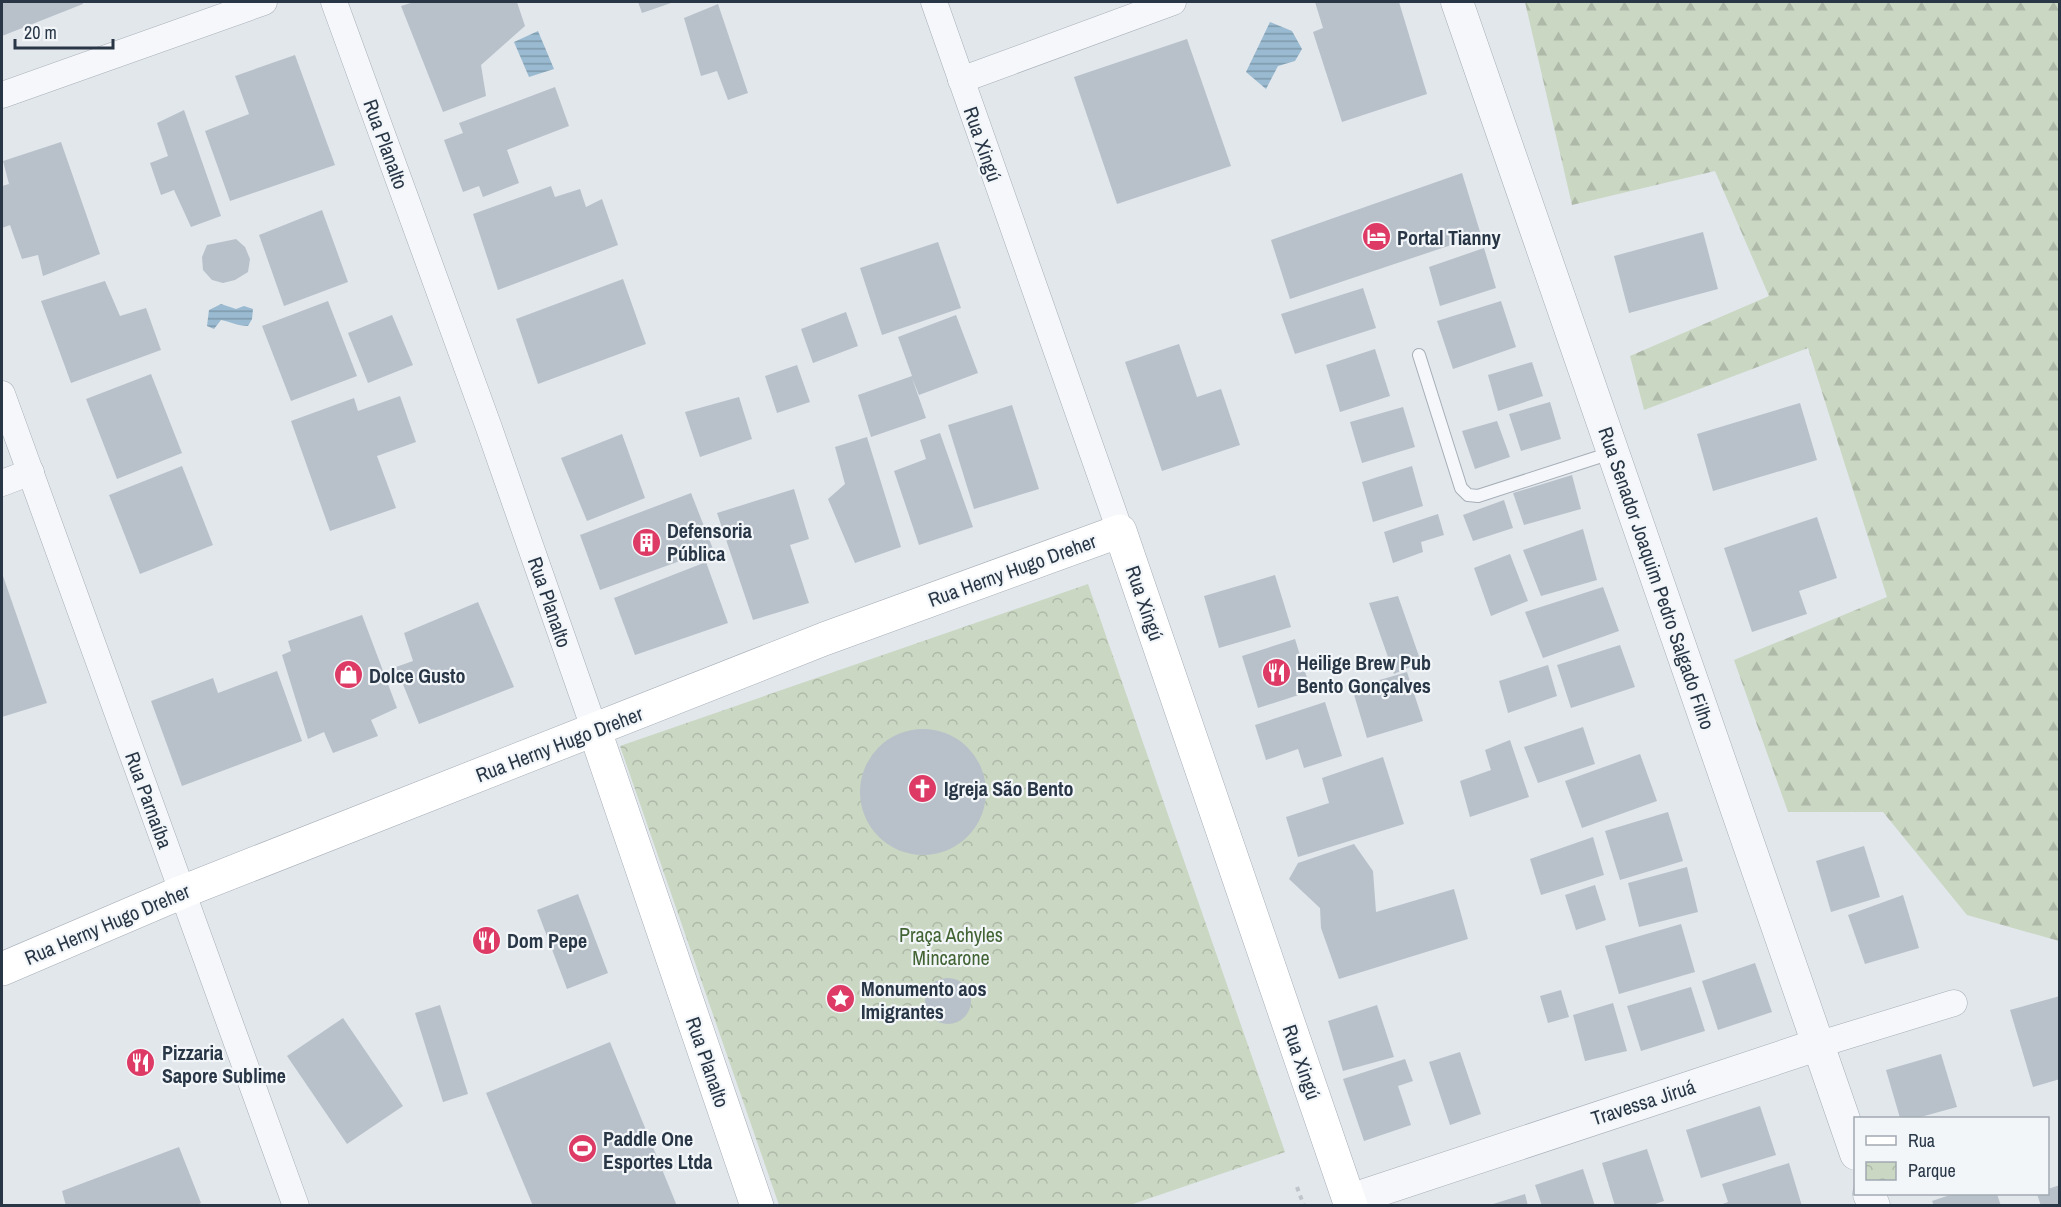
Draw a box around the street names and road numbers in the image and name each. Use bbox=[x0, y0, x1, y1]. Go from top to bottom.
street label: Rua Planalto bbox=[357, 95, 415, 193]
street label: Rua Xingú bbox=[958, 103, 1008, 185]
street label: Rua Senador Joaquim Pedro Salgado Filho bbox=[1592, 423, 1722, 733]
street label: Rua Herny Hugo Dreher bbox=[924, 527, 1100, 613]
street label: Rua Planalto bbox=[522, 553, 578, 651]
street label: Rua Xingú bbox=[1120, 562, 1170, 644]
street label: Rua Herny Hugo Dreher bbox=[472, 700, 647, 788]
street label: Rua Parnaíba bbox=[119, 748, 179, 852]
street label: Rua Herny Hugo Dreher bbox=[20, 877, 194, 971]
street label: Rua Planalto bbox=[680, 1013, 736, 1111]
street label: Rua Xingú bbox=[1277, 1021, 1327, 1103]
street label: Travessa Jiruá bbox=[1588, 1072, 1698, 1132]

